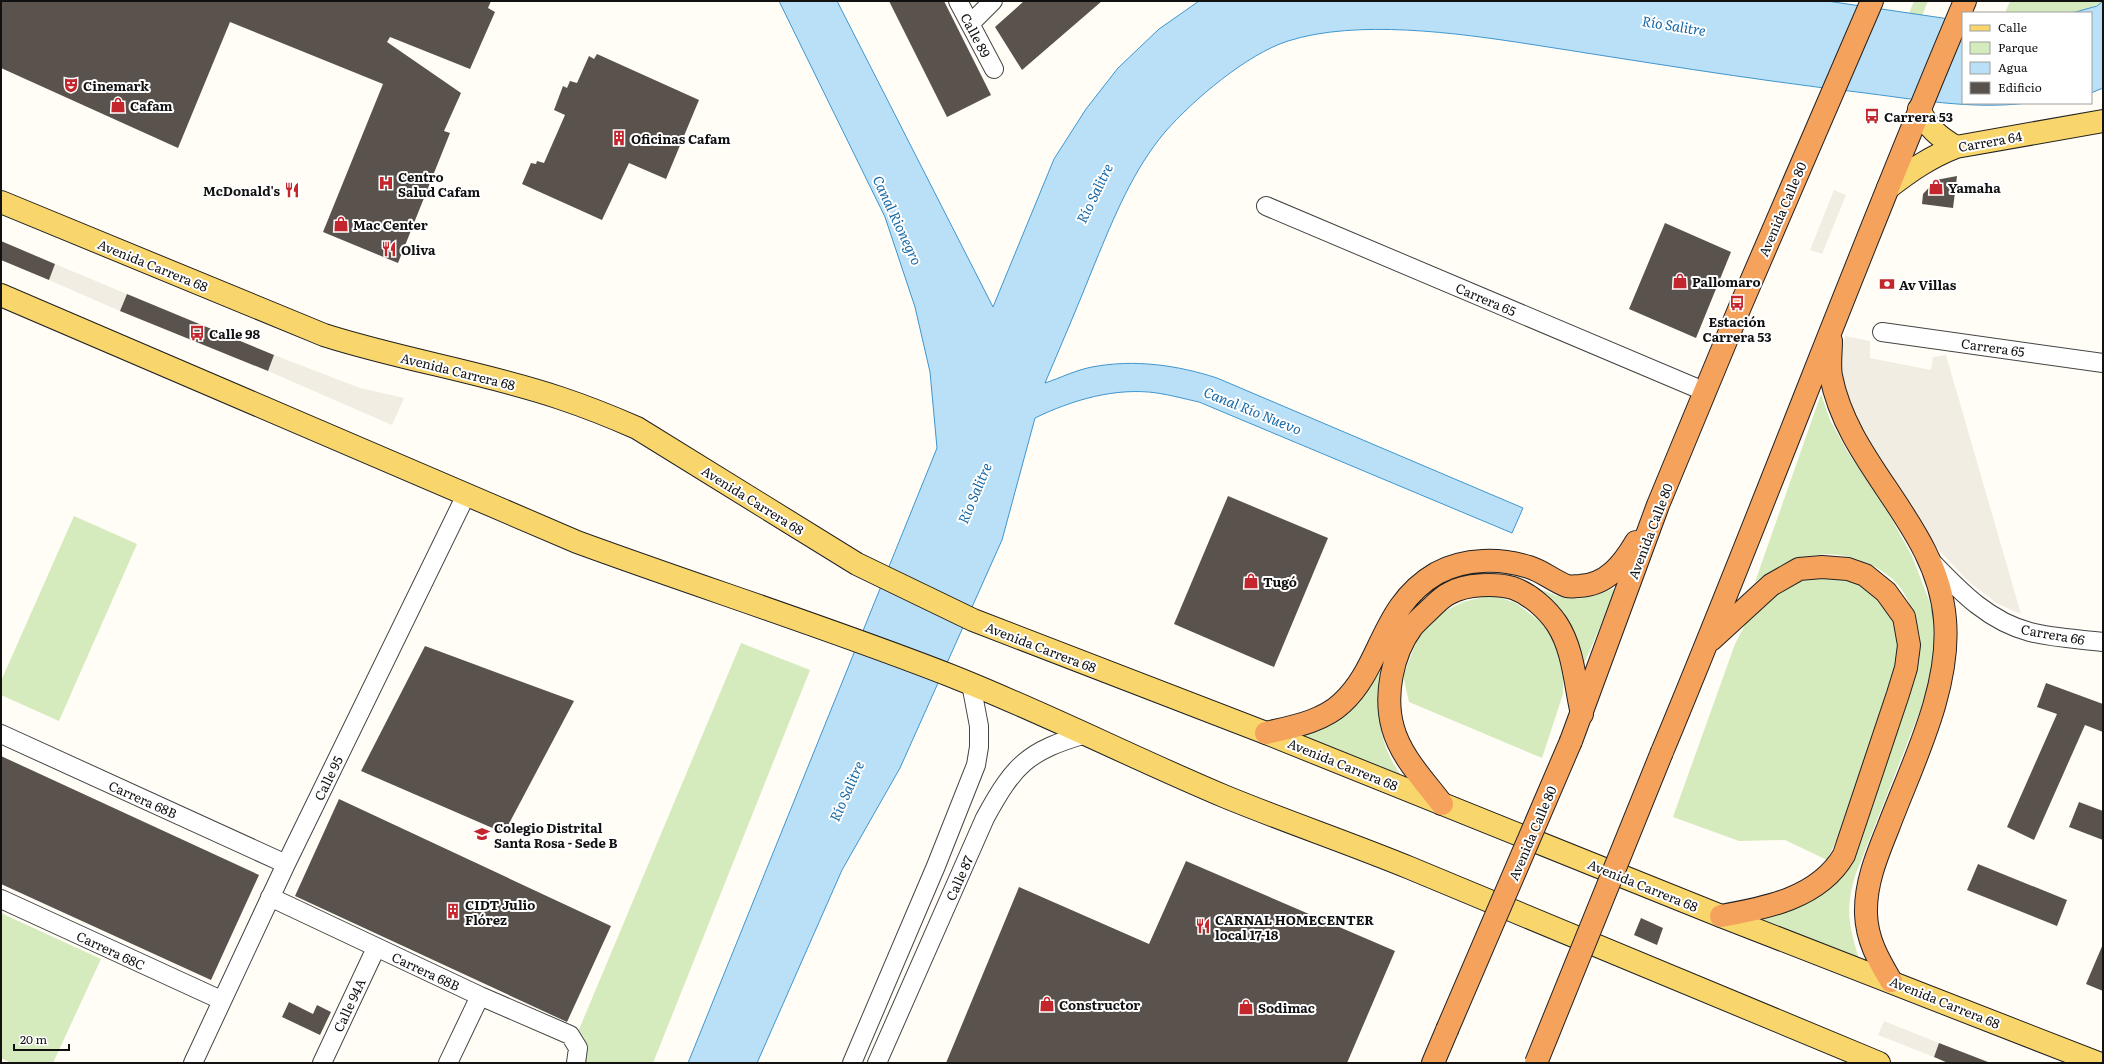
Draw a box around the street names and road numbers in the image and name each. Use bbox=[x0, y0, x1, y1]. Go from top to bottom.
street label: Calle 89 bbox=[956, 9, 996, 61]
street label: Carrera 64 bbox=[1957, 126, 2023, 156]
street label: Avenida Calle 80 bbox=[1753, 158, 1811, 259]
street label: Avenida Carrera 68 bbox=[95, 234, 211, 296]
street label: Carrera 65 bbox=[1453, 278, 1520, 320]
street label: Carrera 65 bbox=[1960, 333, 2026, 361]
street label: Avenida Carrera 68 bbox=[399, 348, 517, 394]
street label: Avenida Carrera 68 bbox=[698, 461, 808, 539]
street label: Avenida Calle 80 bbox=[1623, 480, 1677, 582]
street label: Avenida Carrera 68 bbox=[983, 617, 1099, 677]
street label: Carrera 66 bbox=[2020, 619, 2086, 649]
street label: Avenida Carrera 68 bbox=[1285, 733, 1401, 795]
street label: Calle 95 bbox=[309, 752, 347, 803]
street label: Carrera 68B bbox=[106, 775, 181, 823]
street label: Avenida Calle 80 bbox=[1503, 782, 1561, 883]
street label: Calle 87 bbox=[941, 852, 978, 904]
street label: Avenida Carrera 68 bbox=[1585, 854, 1701, 916]
street label: Carrera 68C bbox=[74, 926, 148, 974]
street label: Carrera 68B bbox=[389, 947, 464, 995]
street label: Avenida Carrera 68 bbox=[1887, 971, 2003, 1033]
street label: Calle 94A bbox=[328, 975, 370, 1035]

